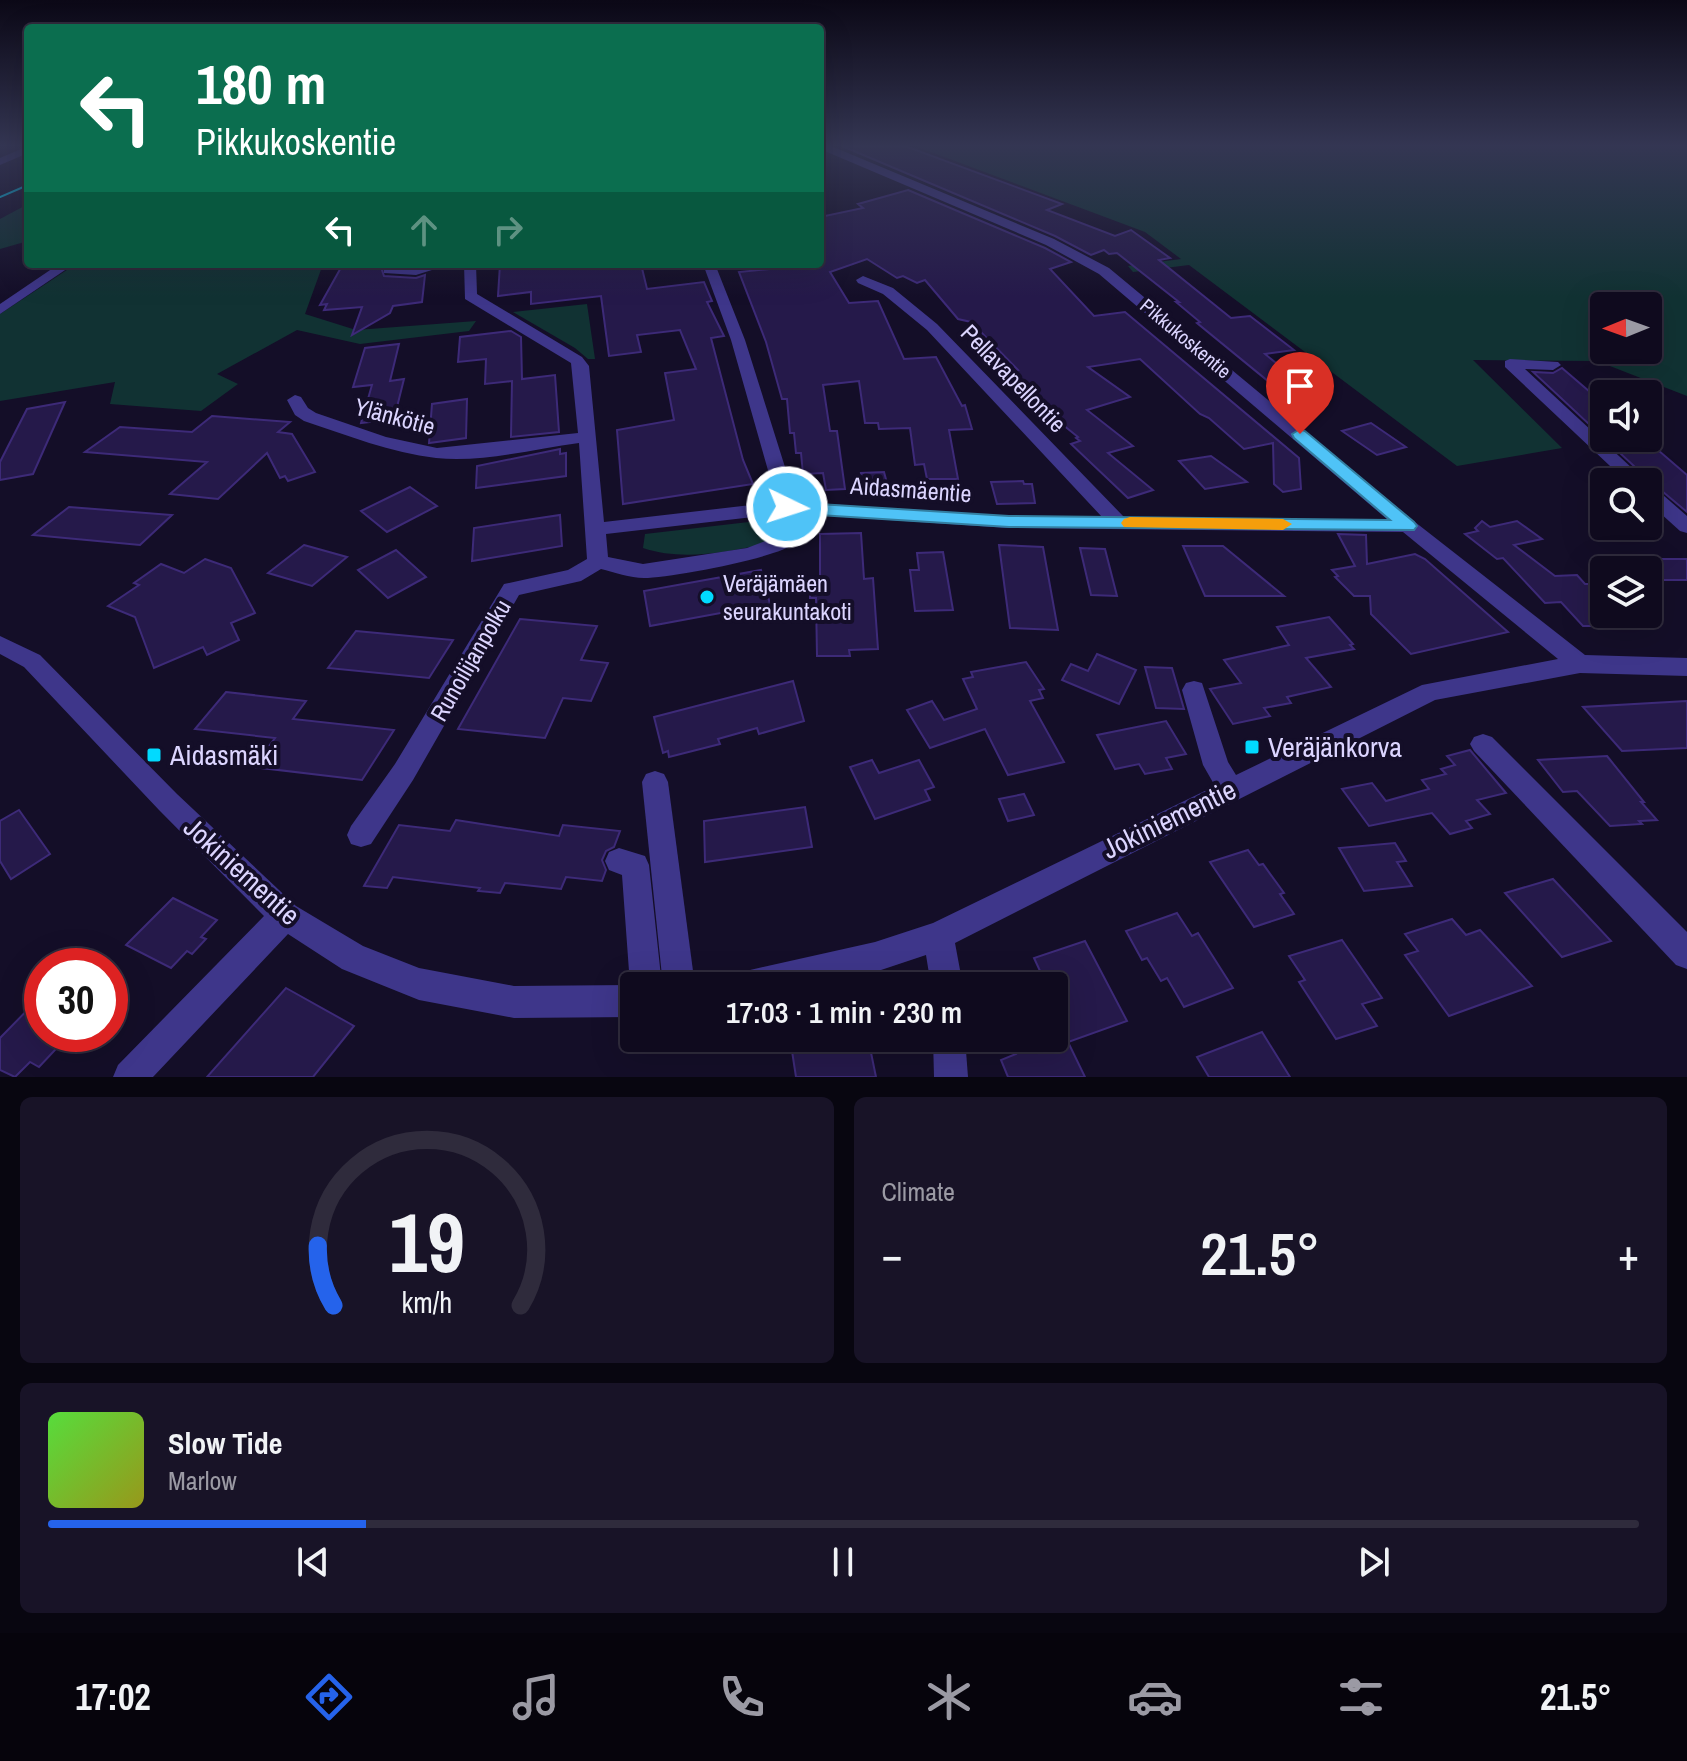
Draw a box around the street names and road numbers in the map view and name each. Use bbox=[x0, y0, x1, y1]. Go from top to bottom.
street label: Pikkukoskentie bbox=[1135, 292, 1237, 384]
street label: Pellavapellontie bbox=[954, 317, 1074, 439]
street label: Ylänkötie bbox=[351, 390, 439, 442]
street label: Aidasmäentie bbox=[848, 469, 973, 509]
street label: Runoilijanpolku bbox=[422, 593, 518, 727]
street label: Jokiniementie bbox=[1096, 770, 1242, 868]
street label: Jokiniementie bbox=[176, 809, 308, 933]

